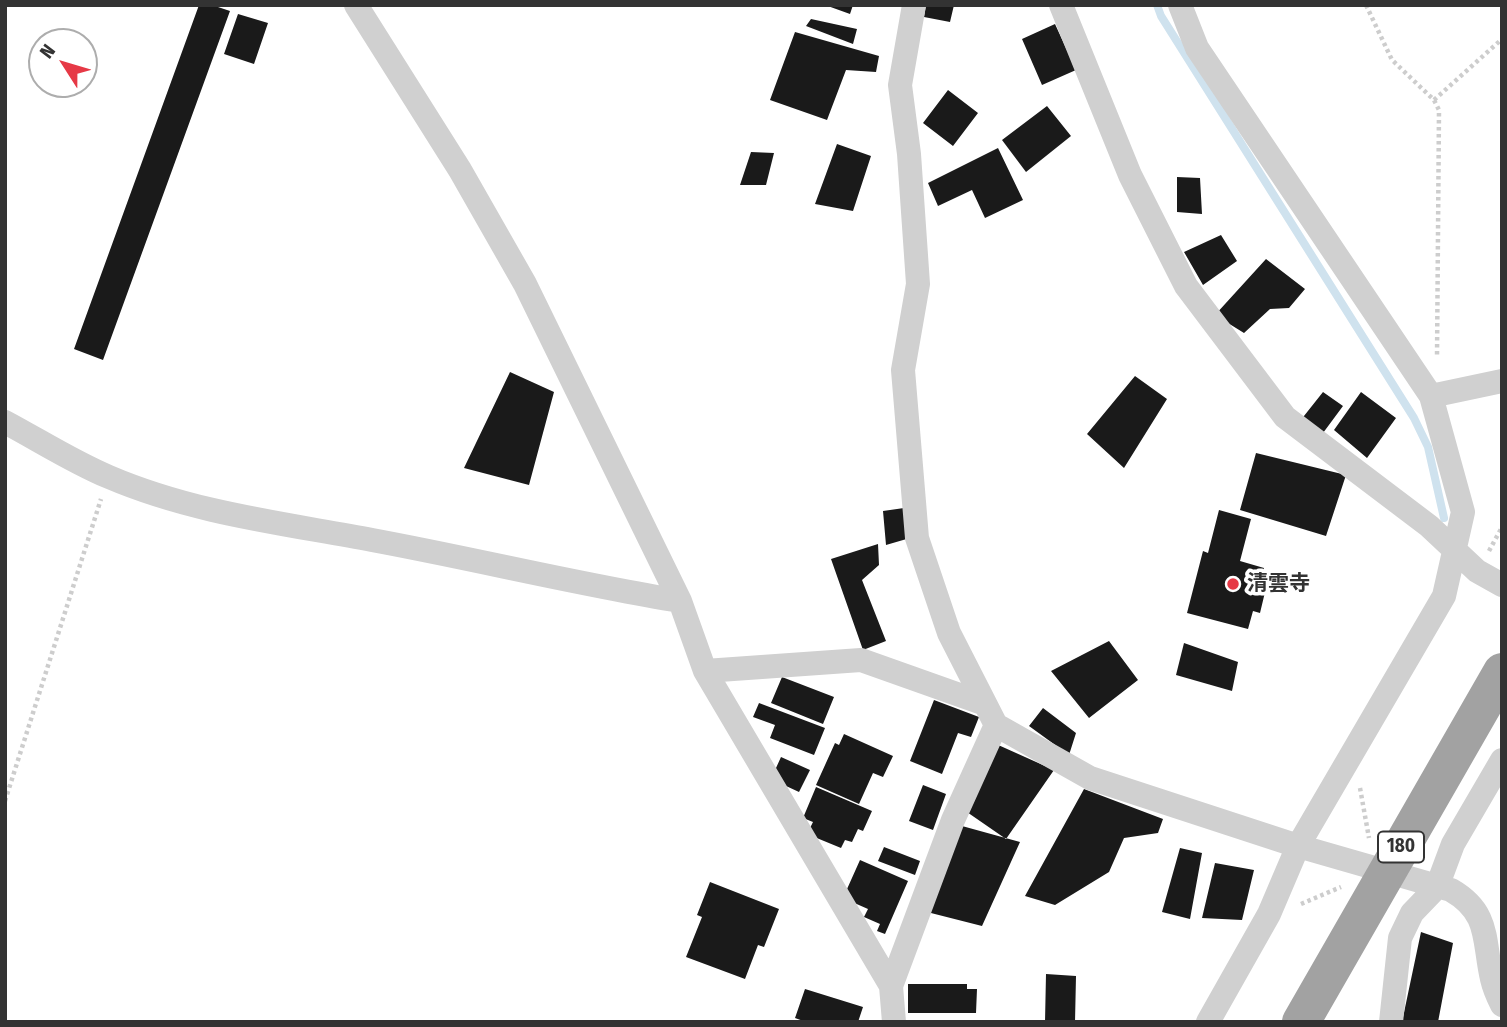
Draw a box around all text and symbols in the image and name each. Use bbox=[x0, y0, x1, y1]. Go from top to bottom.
north arrow bbox=[28, 28, 98, 98]
text: N bbox=[35, 40, 60, 63]
place label: 清雲寺 bbox=[1247, 571, 1310, 597]
marker: 清雲寺 bbox=[1225, 576, 1241, 592]
road number: 180 bbox=[1378, 832, 1424, 862]

